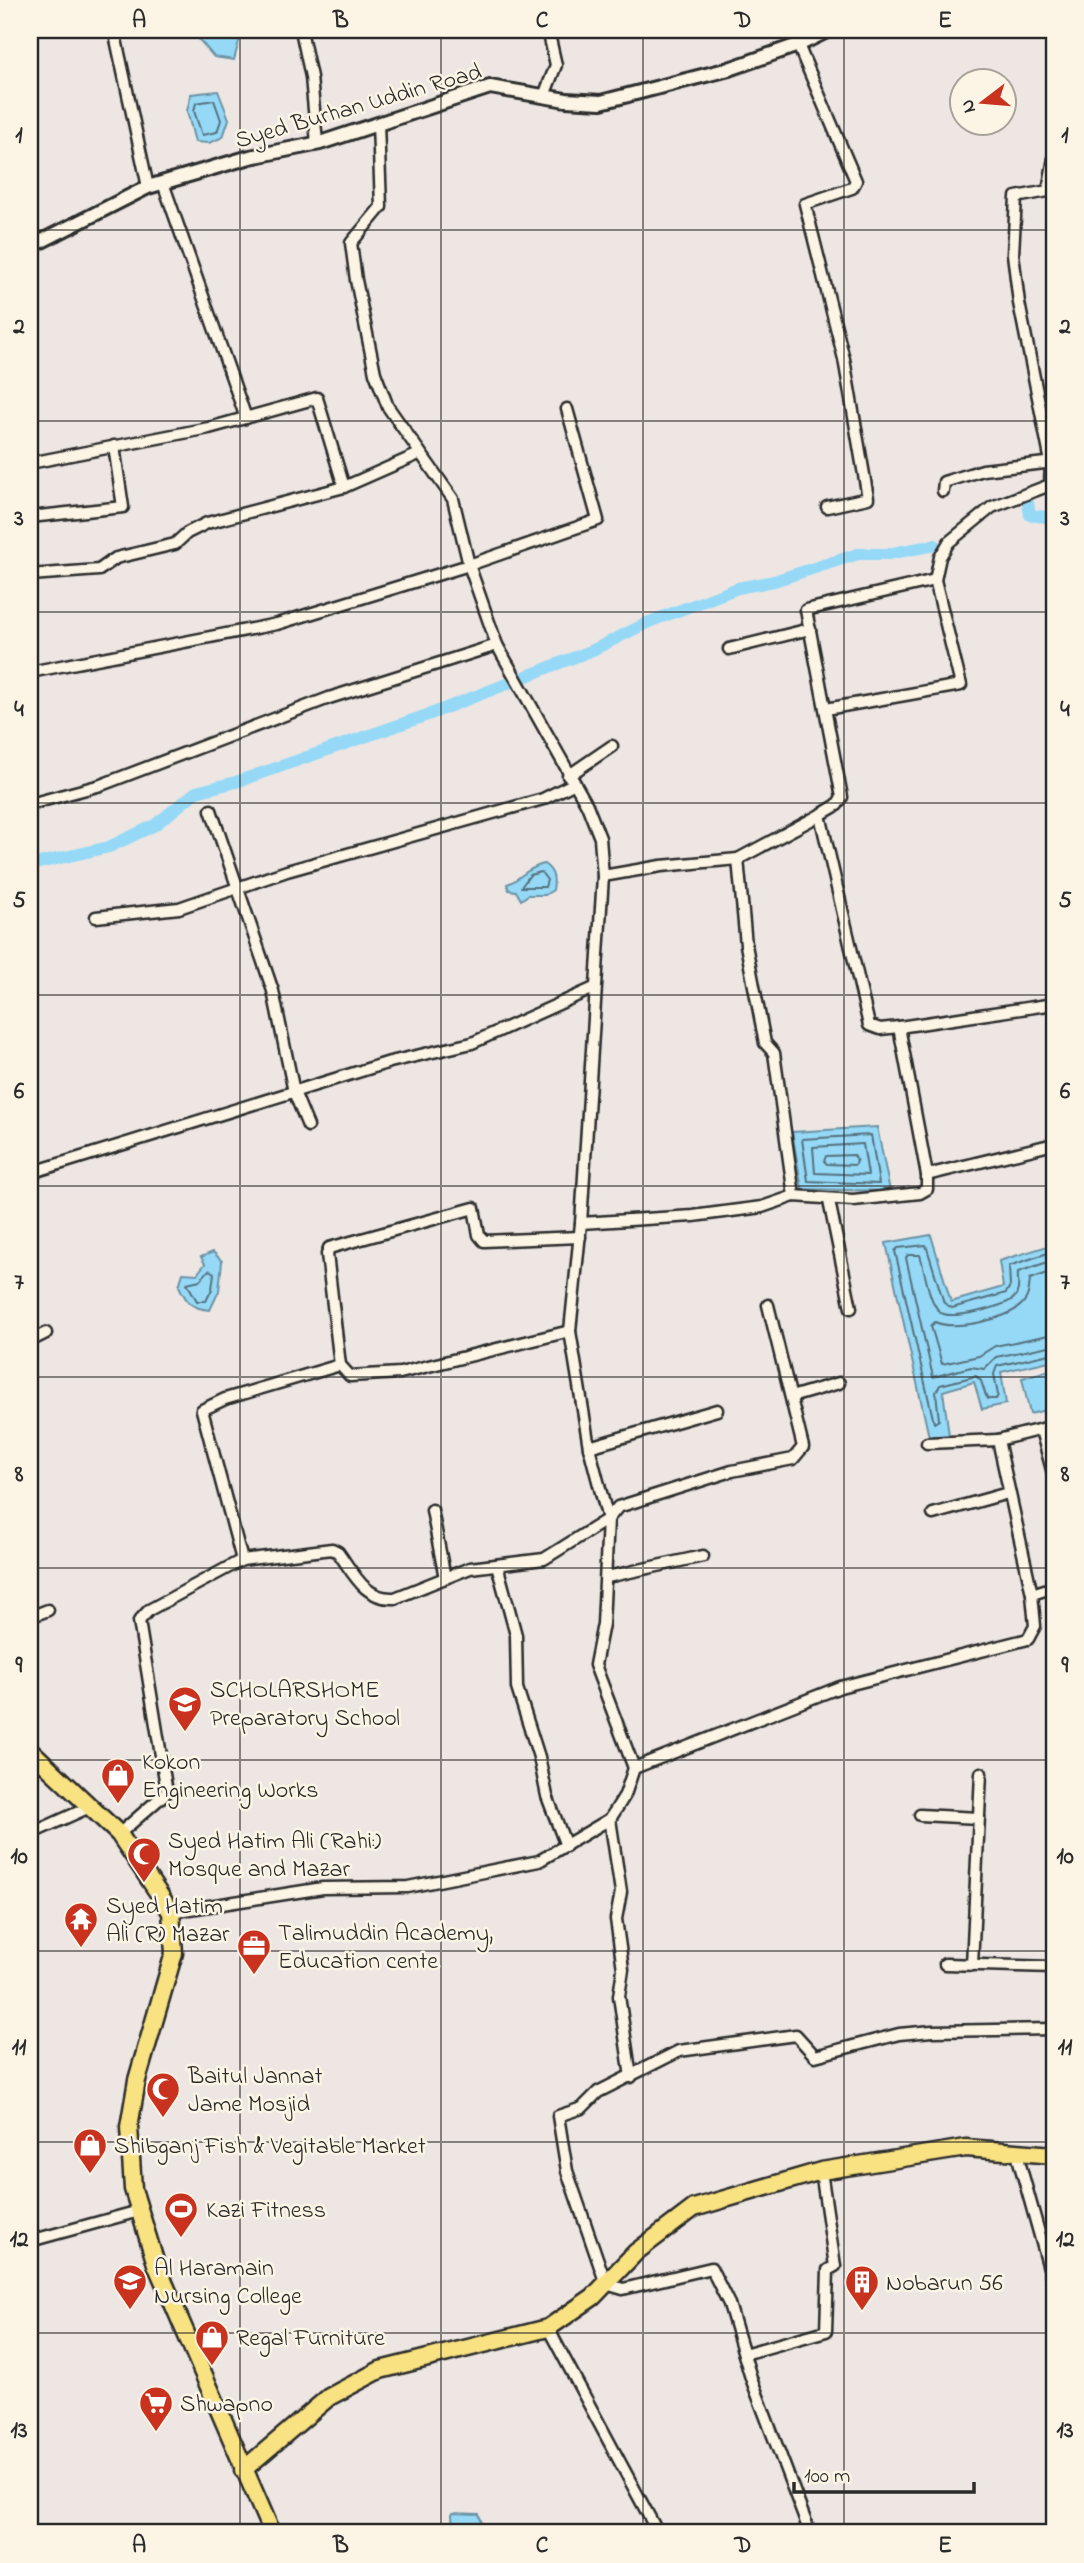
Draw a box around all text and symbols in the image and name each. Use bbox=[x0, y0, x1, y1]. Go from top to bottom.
text: A bbox=[132, 5, 146, 38]
text: B bbox=[332, 5, 349, 38]
text: C bbox=[536, 5, 549, 38]
text: D bbox=[734, 5, 751, 38]
text: E bbox=[938, 5, 952, 38]
street label: Syed Burhan Uddin Road bbox=[231, 55, 487, 160]
north arrow bbox=[948, 66, 1018, 136]
text: N bbox=[954, 96, 984, 116]
text: 1 bbox=[15, 120, 23, 153]
text: 1 bbox=[1061, 120, 1069, 153]
text: 2 bbox=[12, 311, 25, 344]
text: 2 bbox=[1058, 311, 1071, 344]
text: 3 bbox=[13, 503, 24, 536]
text: 3 bbox=[1059, 503, 1070, 536]
text: 4 bbox=[14, 694, 24, 727]
text: 4 bbox=[1060, 694, 1070, 727]
text: 5 bbox=[12, 885, 26, 918]
text: 5 bbox=[1058, 885, 1072, 918]
text: 6 bbox=[14, 1076, 25, 1109]
text: 6 bbox=[1060, 1076, 1071, 1109]
text: 7 bbox=[14, 1267, 24, 1300]
text: 7 bbox=[1060, 1267, 1070, 1300]
text: 8 bbox=[14, 1459, 24, 1492]
text: 8 bbox=[1060, 1459, 1070, 1492]
text: 9 bbox=[15, 1650, 24, 1683]
text: 9 bbox=[1061, 1650, 1070, 1683]
place label: SCHOLARSHOME Preparatory School bbox=[210, 1674, 400, 1738]
school or university icon: SCHOLARSHOME Preparatory School bbox=[166, 1684, 204, 1733]
place label: Kokon Engineering Works bbox=[142, 1746, 318, 1809]
shop icon: Kokon Engineering Works bbox=[99, 1756, 137, 1805]
place label: Syed Hatim Ali (Rahi:) Mosque and Mazar bbox=[168, 1825, 381, 1888]
mosque icon: Syed Hatim Ali (Rahi:) Mosque and Mazar bbox=[125, 1835, 163, 1884]
text: 10 bbox=[10, 1841, 28, 1874]
text: 10 bbox=[1056, 1841, 1074, 1874]
place label: Syed Hatim Ali (R) Mazar bbox=[106, 1890, 230, 1953]
temple icon: Syed Hatim Ali (R) Mazar bbox=[62, 1900, 100, 1949]
place label: Talimuddin Academy, Education cente bbox=[278, 1917, 493, 1980]
office icon: Talimuddin Academy, Education cente bbox=[235, 1927, 273, 1976]
text: 11 bbox=[12, 2032, 27, 2065]
text: 11 bbox=[1058, 2032, 1073, 2065]
place label: Baitul Jannat Jame Mosjid bbox=[187, 2060, 323, 2123]
mosque icon: Baitul Jannat Jame Mosjid bbox=[144, 2070, 182, 2119]
shop icon: Shibganj Fish & Vegitable Market bbox=[71, 2126, 109, 2175]
place label: Shibganj Fish & Vegitable Market bbox=[114, 2130, 426, 2165]
sports icon: Kazi Fitness bbox=[162, 2190, 200, 2239]
place label: Kazi Fitness bbox=[206, 2194, 326, 2229]
text: 12 bbox=[10, 2224, 29, 2257]
text: 12 bbox=[1056, 2224, 1075, 2257]
place label: Al Haramain Nursing College bbox=[154, 2252, 302, 2315]
school or university icon: Al Haramain Nursing College bbox=[111, 2262, 149, 2311]
building icon: Nobarun 56 bbox=[843, 2263, 881, 2312]
place label: Nobarun 56 bbox=[886, 2267, 1003, 2302]
shop icon: Regal Furniture bbox=[193, 2318, 231, 2367]
place label: Regal Furniture bbox=[236, 2322, 385, 2357]
supermarket icon: Shwapno bbox=[137, 2384, 175, 2433]
place label: Shwapno bbox=[180, 2388, 273, 2423]
text: 13 bbox=[11, 2415, 28, 2448]
text: 13 bbox=[1057, 2415, 1074, 2448]
scale bar bbox=[794, 2451, 974, 2495]
text: 100 m bbox=[804, 2462, 850, 2492]
text: A bbox=[132, 2530, 146, 2563]
text: B bbox=[332, 2530, 349, 2563]
text: C bbox=[536, 2530, 549, 2563]
text: D bbox=[734, 2530, 751, 2563]
text: E bbox=[938, 2530, 952, 2563]

